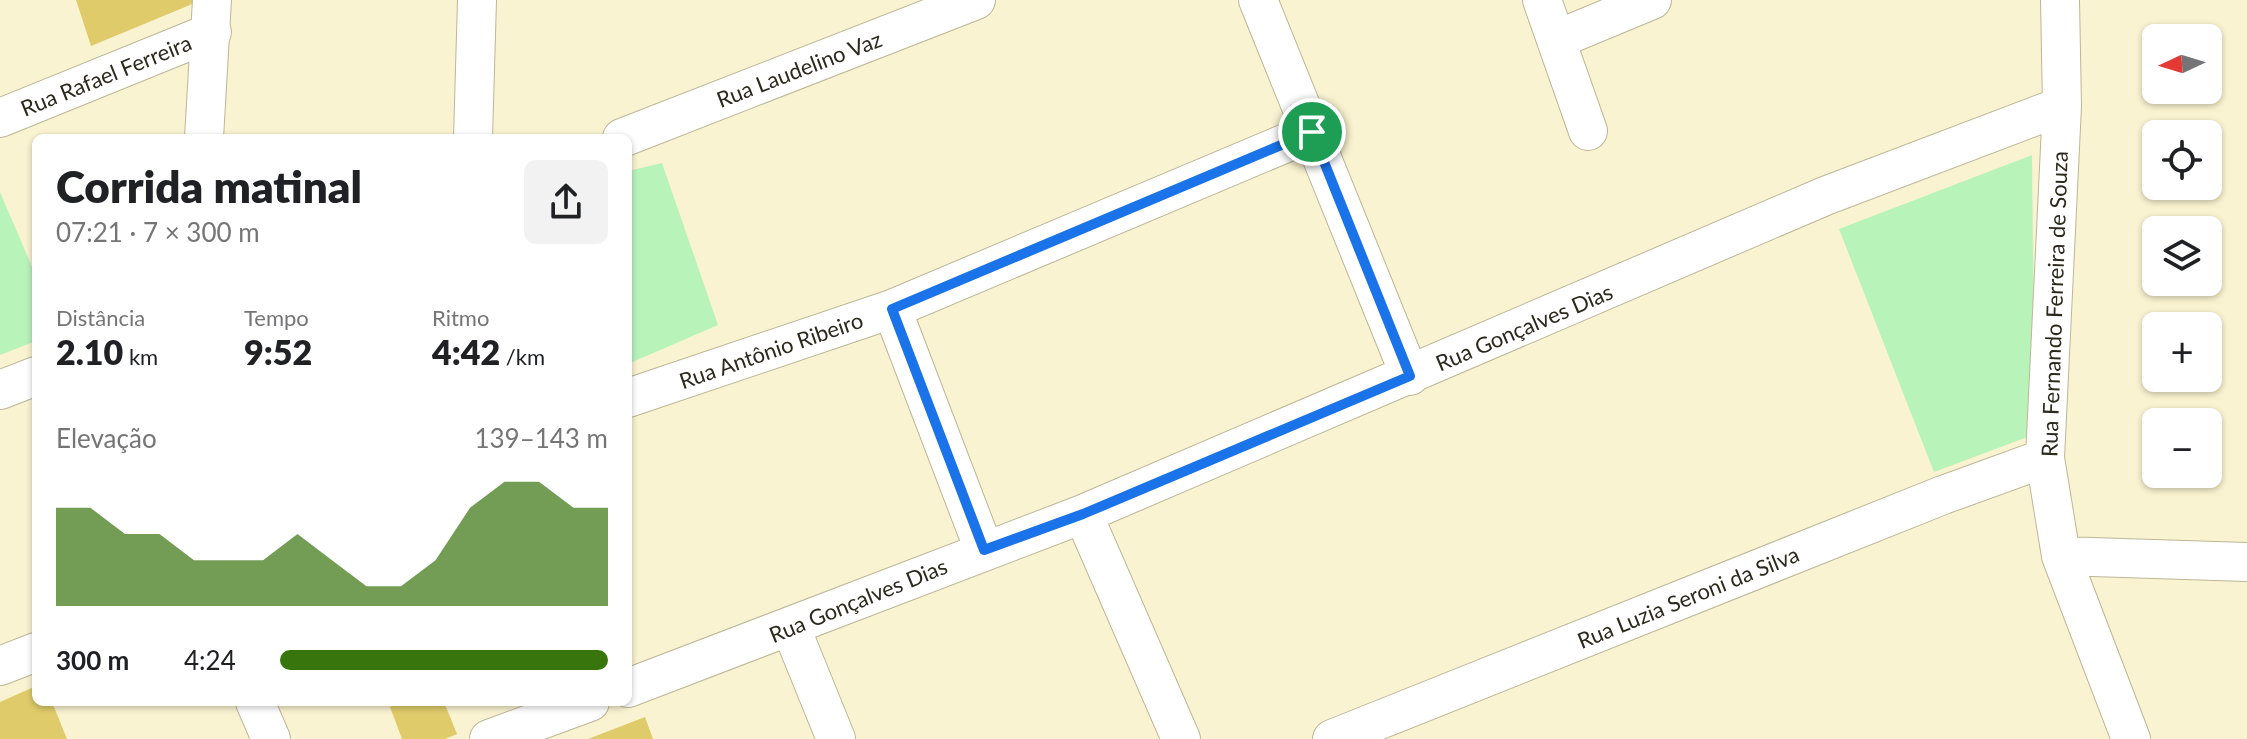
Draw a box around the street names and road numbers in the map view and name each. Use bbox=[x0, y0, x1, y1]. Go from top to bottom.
street label: Rua Laudelino Vaz bbox=[713, 25, 885, 113]
street label: Rua Rafael Ferreira bbox=[17, 28, 195, 122]
street label: Rua Fernando Ferreira de Souza bbox=[2035, 151, 2073, 457]
street label: Rua Gonçalves Dias bbox=[1431, 278, 1617, 376]
street label: Rua Antônio Ribeiro bbox=[676, 306, 866, 394]
street label: Rua Luzia Seroni da Silva bbox=[1573, 540, 1803, 654]
street label: Rua Gonçalves Dias bbox=[765, 552, 951, 648]

